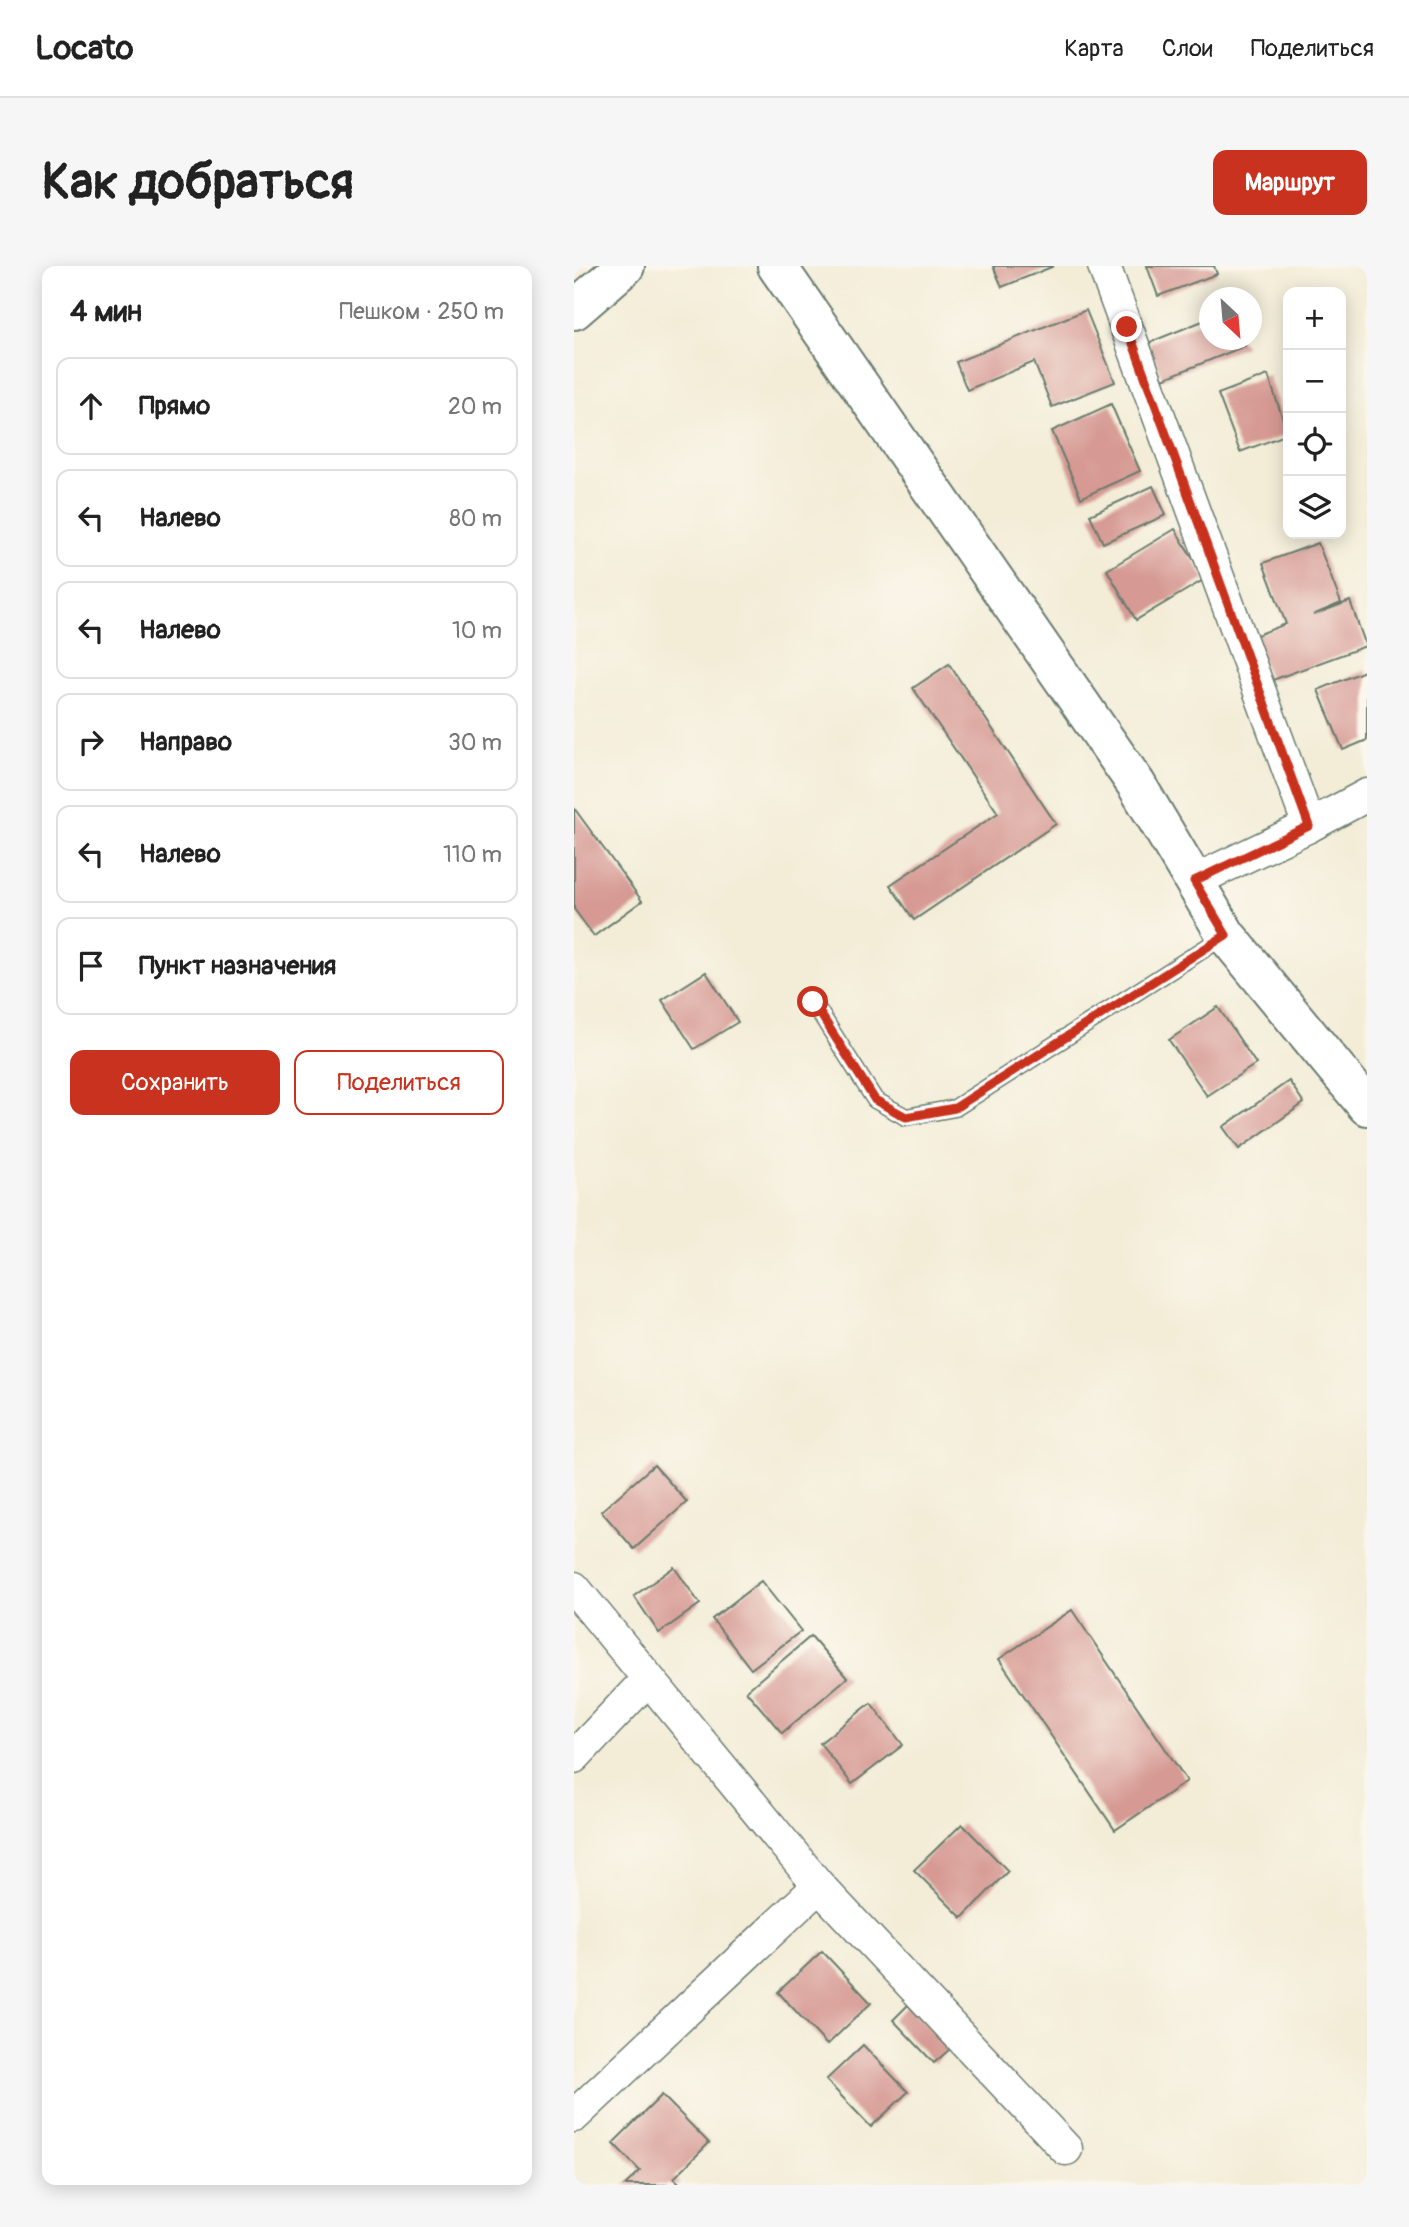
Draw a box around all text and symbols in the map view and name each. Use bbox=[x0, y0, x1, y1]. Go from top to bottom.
text: Locato bbox=[35, 28, 133, 69]
text: Карта bbox=[1064, 34, 1124, 63]
text: Слои bbox=[1162, 34, 1213, 63]
text: Поделиться bbox=[1251, 34, 1374, 63]
button: Маршрут bbox=[1213, 150, 1367, 215]
text: Как добраться bbox=[42, 152, 354, 213]
north arrow bbox=[1199, 287, 1262, 350]
map controls bbox=[1283, 287, 1346, 539]
button: + bbox=[1283, 287, 1346, 350]
text: 4 мин bbox=[70, 293, 142, 330]
text: Пешком · 250 m bbox=[339, 297, 504, 326]
route end bbox=[1111, 311, 1142, 342]
button: − bbox=[1283, 350, 1346, 413]
icon: ahead bbox=[72, 387, 110, 425]
text: Прямо bbox=[139, 390, 210, 422]
text: 20 m bbox=[448, 392, 502, 421]
button: locate bbox=[1283, 413, 1346, 476]
button: layers bbox=[1283, 476, 1346, 539]
icon: left bbox=[72, 499, 110, 537]
text: Налево bbox=[139, 502, 221, 534]
text: 80 m bbox=[449, 504, 502, 533]
icon: left bbox=[72, 611, 110, 649]
text: Налево bbox=[139, 614, 221, 646]
text: 10 m bbox=[452, 616, 502, 645]
icon: right bbox=[72, 723, 110, 761]
text: Направо bbox=[139, 726, 232, 758]
text: 30 m bbox=[448, 728, 502, 757]
icon: left bbox=[72, 835, 110, 873]
text: Налево bbox=[139, 838, 221, 870]
text: 110 m bbox=[443, 840, 502, 869]
icon: arrive bbox=[72, 947, 110, 985]
text: Пункт назначения bbox=[139, 950, 336, 982]
route start bbox=[797, 986, 828, 1017]
button: Сохранить bbox=[70, 1050, 280, 1115]
button: Поделиться bbox=[294, 1050, 504, 1115]

